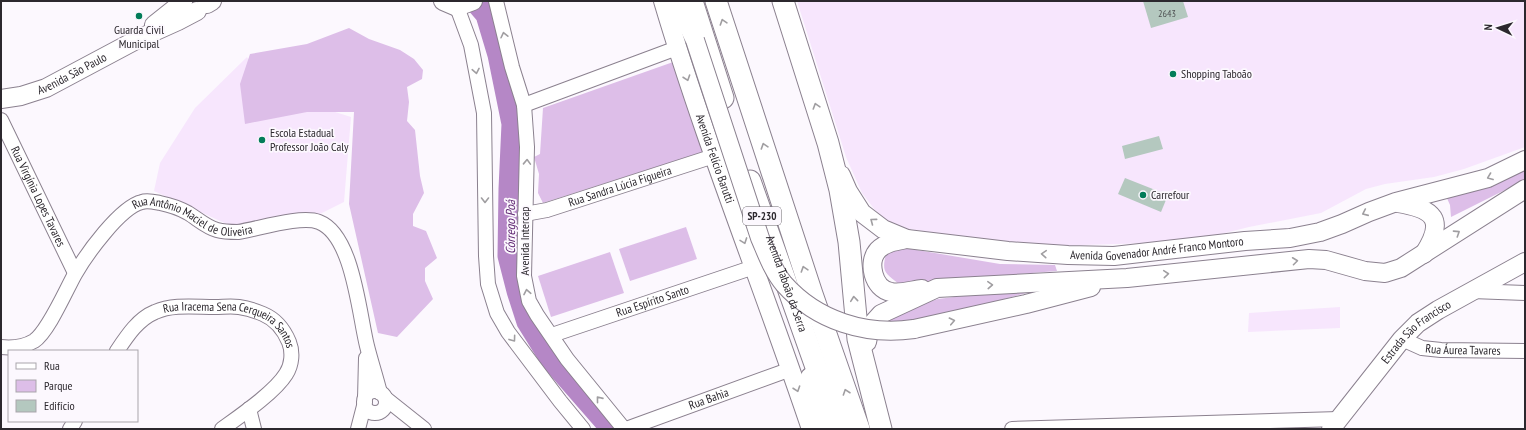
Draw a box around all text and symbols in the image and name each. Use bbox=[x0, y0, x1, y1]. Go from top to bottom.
house number: 2643 bbox=[1158, 7, 1176, 20]
north arrow bbox=[1478, 8, 1518, 48]
marker: Guarda Civil Municipal bbox=[134, 11, 144, 21]
one-way arrow bbox=[719, 19, 728, 26]
place label: Guarda Civil Municipal bbox=[114, 22, 164, 51]
text: N bbox=[1481, 24, 1495, 31]
one-way arrow bbox=[500, 32, 509, 39]
street label: Avenida São Paulo bbox=[35, 49, 109, 97]
place label: Shopping Taboão bbox=[1181, 66, 1252, 81]
one-way arrow bbox=[472, 68, 480, 74]
marker: Shopping Taboão bbox=[1168, 69, 1178, 79]
one-way arrow bbox=[683, 75, 691, 82]
one-way arrow bbox=[812, 102, 821, 109]
street label: Avenida Felício Barutti bbox=[693, 112, 738, 205]
place label: Escola Estadual Professor João Caly bbox=[270, 125, 349, 154]
marker: Escola Estadual Professor João Caly bbox=[257, 135, 267, 145]
one-way arrow bbox=[760, 142, 768, 149]
street label: Rua Virgínia Lopes Tavares bbox=[8, 144, 69, 249]
one-way arrow bbox=[522, 159, 531, 165]
street label: Rua Sandra Lúcia Figueira bbox=[566, 162, 673, 210]
one-way arrow bbox=[1486, 172, 1493, 180]
place label: Carrefour bbox=[1151, 187, 1190, 202]
marker: Carrefour bbox=[1138, 190, 1148, 200]
street label: Rua Antônio Maciel de Oliveira bbox=[129, 193, 254, 239]
one-way arrow bbox=[481, 197, 489, 203]
water label: Córrego Poá bbox=[502, 199, 519, 254]
street label: Avenida Intercap bbox=[517, 206, 532, 276]
road number: SP-230 bbox=[743, 207, 781, 225]
one-way arrow bbox=[1362, 209, 1369, 217]
one-way arrow bbox=[870, 219, 877, 226]
one-way arrow bbox=[1452, 231, 1459, 238]
street label: Avenida Taboão da Serra bbox=[763, 233, 811, 334]
street label: Avenida Govenador André Franco Montoro bbox=[1070, 233, 1244, 263]
one-way arrow bbox=[740, 237, 748, 244]
one-way arrow bbox=[1041, 249, 1048, 258]
one-way arrow bbox=[1292, 257, 1298, 266]
one-way arrow bbox=[800, 266, 809, 273]
one-way arrow bbox=[1163, 270, 1169, 279]
street label: Rua Espírito Santo bbox=[614, 281, 691, 320]
one-way arrow bbox=[987, 281, 993, 289]
one-way arrow bbox=[524, 288, 532, 295]
one-way arrow bbox=[850, 296, 859, 302]
street label: Estrada São Francisco bbox=[1378, 296, 1453, 366]
street label: Rua Iracema Sena Cerqueira Santos bbox=[162, 298, 298, 349]
one-way arrow bbox=[949, 317, 955, 325]
one-way arrow bbox=[508, 334, 515, 341]
street label: Rua Áurea Tavares bbox=[1425, 340, 1501, 358]
legend bbox=[8, 350, 138, 422]
text: Rua bbox=[44, 358, 60, 373]
text: Parque bbox=[44, 378, 73, 393]
street label: Rua Bahia bbox=[686, 384, 731, 413]
one-way arrow bbox=[793, 386, 801, 393]
one-way arrow bbox=[842, 389, 850, 396]
one-way arrow bbox=[597, 396, 604, 403]
text: Edifício bbox=[44, 398, 75, 413]

